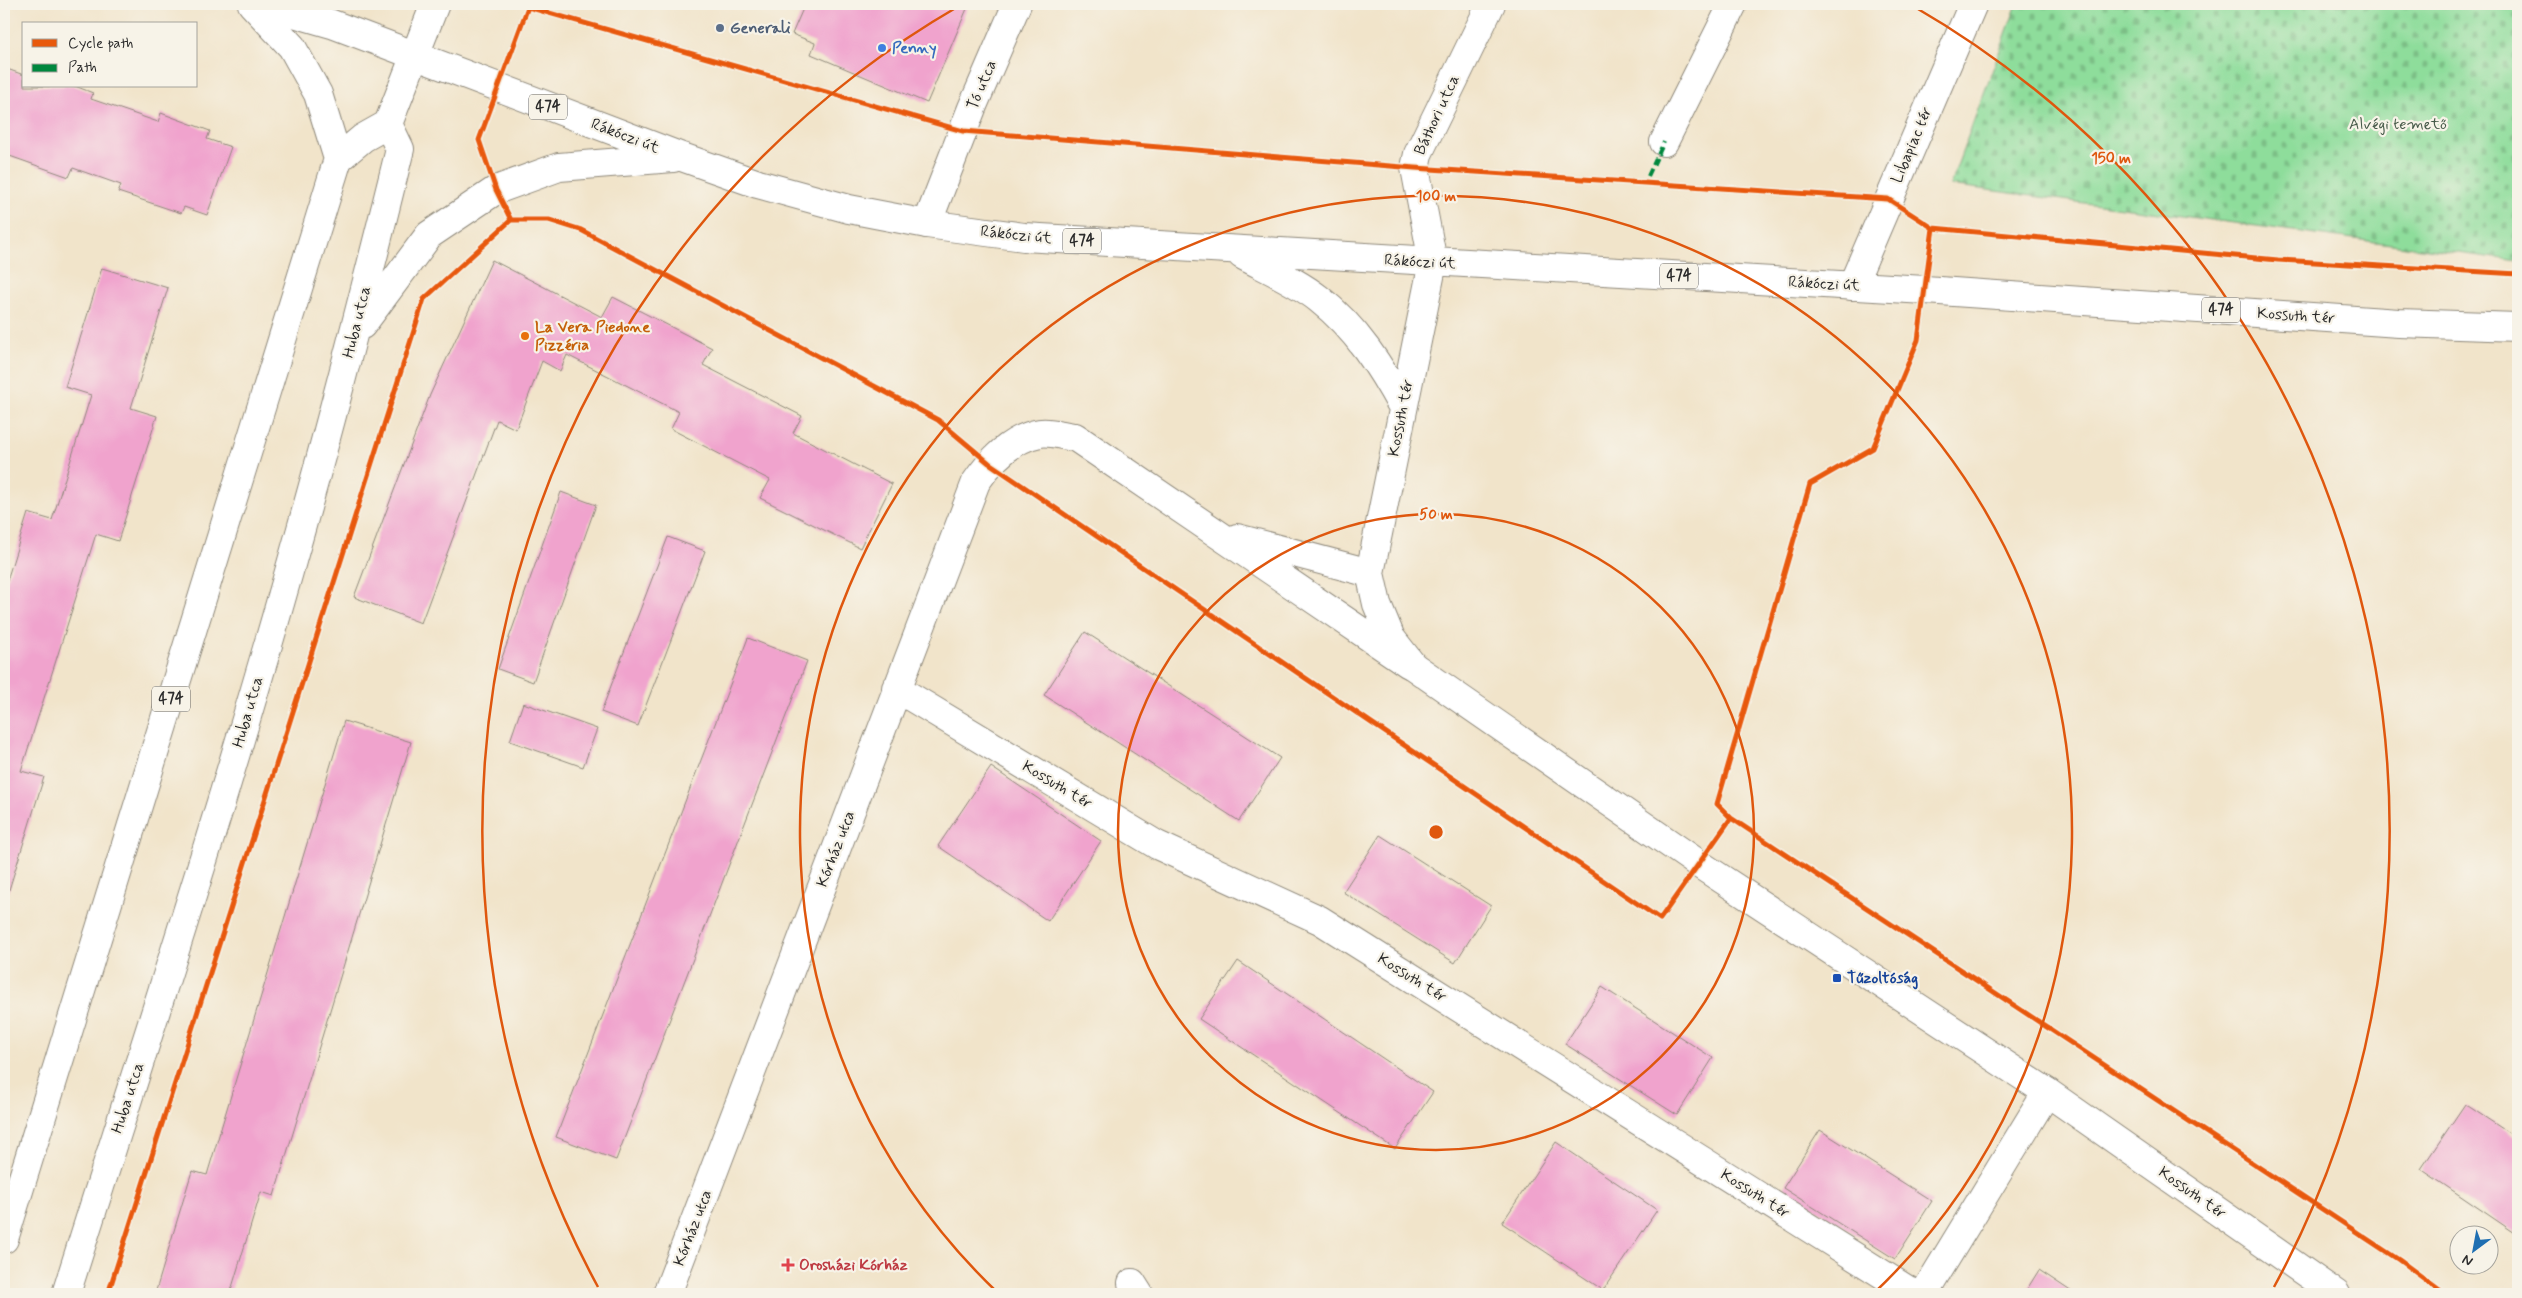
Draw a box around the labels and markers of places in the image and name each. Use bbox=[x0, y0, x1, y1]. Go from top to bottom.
place label: Generali bbox=[730, 18, 791, 39]
marker: Generali bbox=[714, 22, 726, 34]
place label: Penny bbox=[892, 38, 937, 59]
marker: Penny bbox=[876, 42, 888, 54]
place label: La Vera Piedone Pizzéria bbox=[535, 317, 650, 356]
marker: La Vera Piedone Pizzéria bbox=[519, 330, 531, 342]
centre of rings bbox=[1427, 823, 1445, 841]
place label: Tűzoltóság bbox=[1847, 968, 1918, 990]
marker: Tűzoltóság bbox=[1831, 972, 1843, 984]
place label: Orosházi Kórház bbox=[799, 1255, 908, 1276]
marker: Orosházi Kórház bbox=[781, 1258, 795, 1272]

